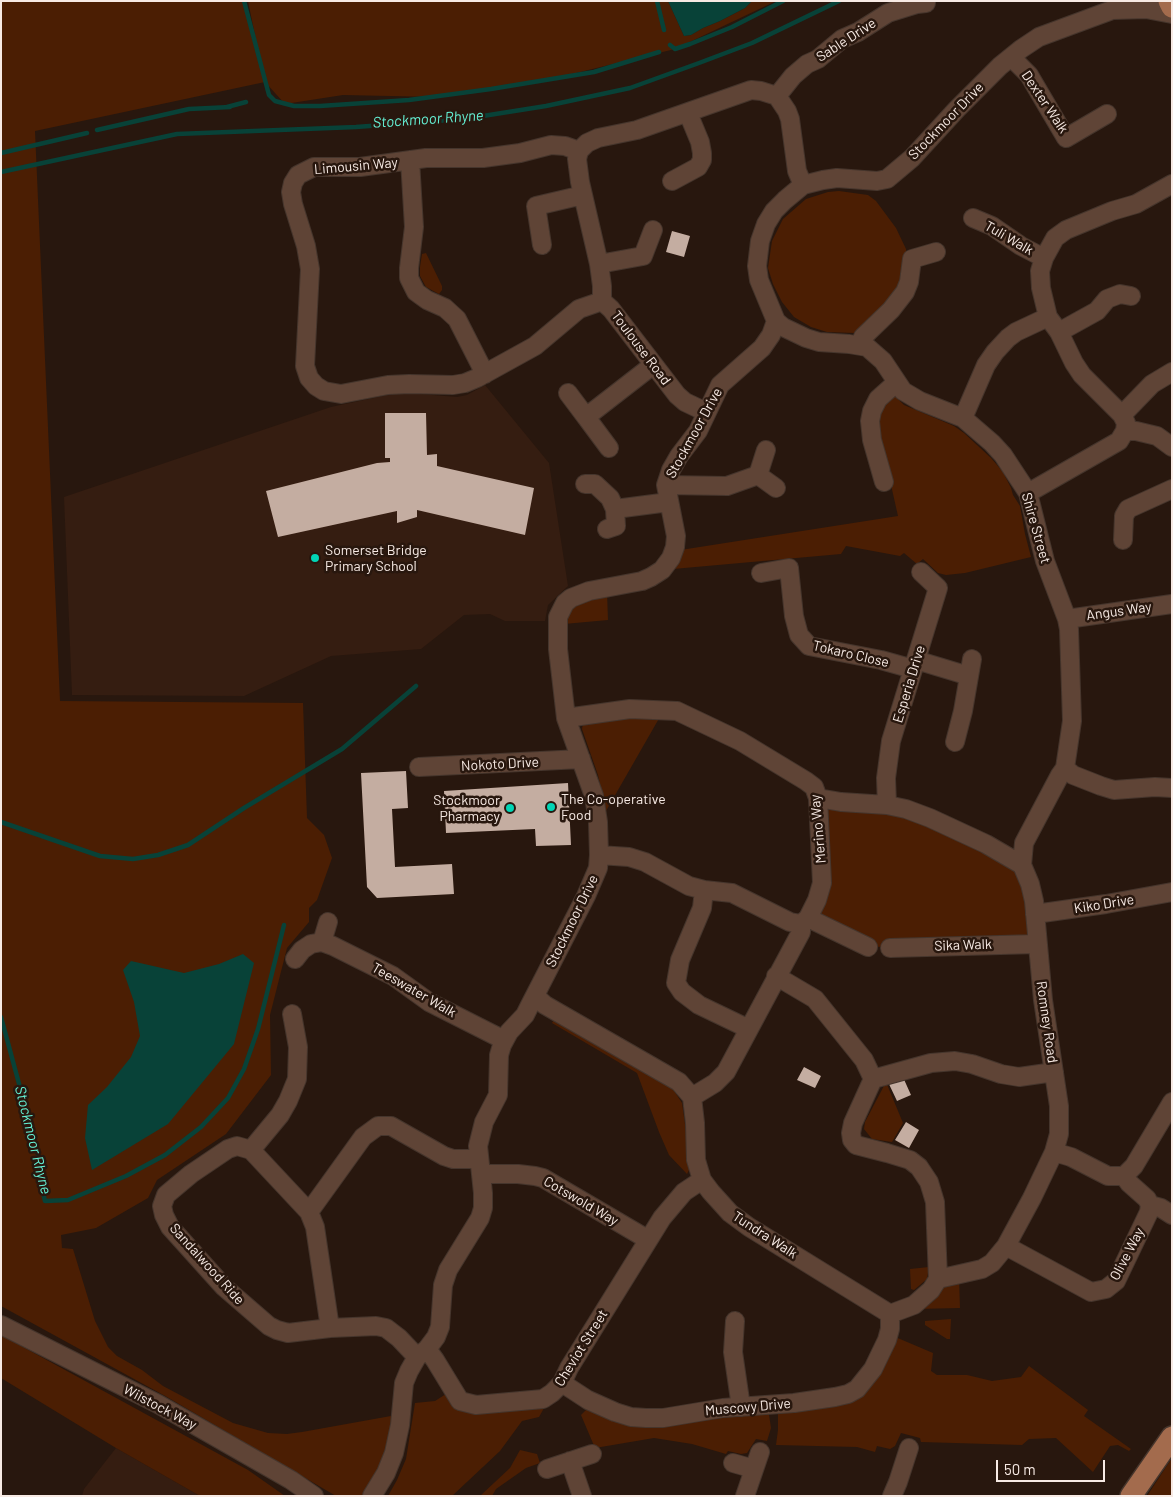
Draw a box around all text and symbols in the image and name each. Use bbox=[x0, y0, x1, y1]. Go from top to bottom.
street label: Sable Drive bbox=[813, 15, 879, 65]
street label: Dexter Walk bbox=[1018, 68, 1072, 136]
street label: Stockmoor Drive bbox=[905, 79, 987, 163]
water label: Stockmoor Rhyne bbox=[372, 106, 484, 132]
street label: Limousin Way bbox=[313, 154, 399, 178]
street label: Tuli Walk bbox=[982, 217, 1036, 259]
street label: Toulouse Road bbox=[608, 308, 674, 388]
street label: Stockmoor Drive bbox=[662, 385, 726, 481]
street label: Shire Street bbox=[1018, 491, 1054, 565]
place label: Somerset Bridge Primary School bbox=[325, 542, 427, 574]
marker: Somerset Bridge Primary School bbox=[309, 552, 321, 564]
street label: Angus Way bbox=[1085, 598, 1153, 624]
street label: Tokaro Close bbox=[811, 637, 891, 671]
street label: Esperia Drive bbox=[889, 643, 929, 725]
street label: Nokoto Drive bbox=[461, 754, 539, 774]
place label: The Co-operative Food bbox=[561, 791, 666, 824]
place label: Stockmoor Pharmacy bbox=[433, 792, 500, 824]
street label: Merino Way bbox=[807, 794, 829, 864]
marker: The Co-operative Food bbox=[545, 801, 557, 813]
marker: Stockmoor Pharmacy bbox=[504, 802, 516, 814]
street label: Stockmoor Drive bbox=[542, 872, 602, 970]
street label: Kiko Drive bbox=[1073, 891, 1135, 917]
street label: Sika Walk bbox=[934, 936, 992, 954]
street label: Teeswater Walk bbox=[369, 959, 459, 1021]
street label: Romney Road bbox=[1033, 980, 1061, 1064]
water label: Stockmoor Rhyne bbox=[11, 1084, 55, 1196]
street label: Cotswold Way bbox=[541, 1173, 621, 1229]
street label: Tundra Walk bbox=[729, 1208, 801, 1262]
street label: Sandalwood Ride bbox=[166, 1220, 248, 1308]
street label: Olive Way bbox=[1106, 1225, 1148, 1283]
street label: Cheviot Street bbox=[551, 1307, 611, 1389]
street label: Wilstock Way bbox=[120, 1381, 200, 1433]
street label: Muscovy Drive bbox=[704, 1395, 792, 1419]
scale bar bbox=[998, 1450, 1107, 1482]
text: 50 m bbox=[1004, 1460, 1036, 1478]

